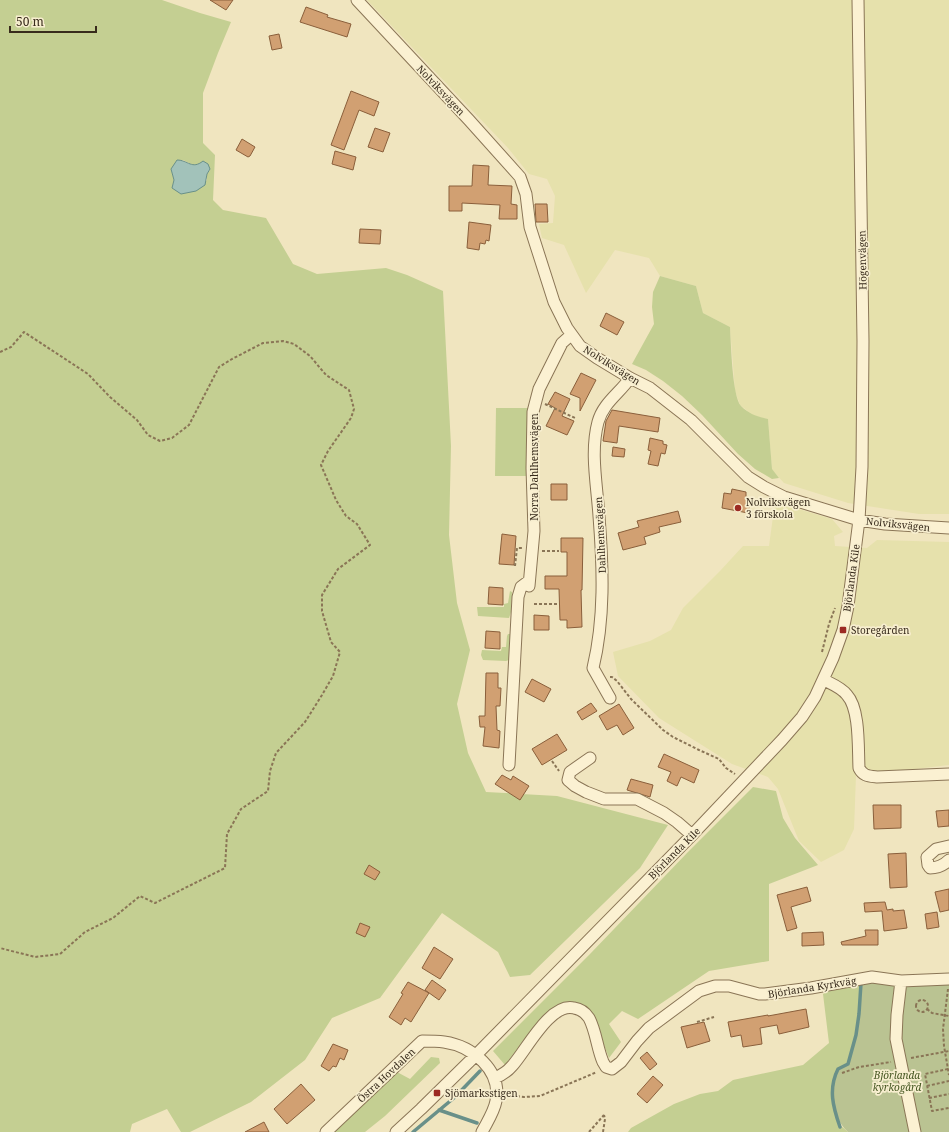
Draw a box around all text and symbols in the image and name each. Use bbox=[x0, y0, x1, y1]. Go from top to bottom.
scale bar bbox=[10, 8, 96, 34]
text: 50 m bbox=[16, 13, 44, 30]
street label: Nolviksvägen bbox=[414, 62, 468, 119]
street label: Högenvägen bbox=[854, 230, 870, 290]
street label: Nolviksvägen bbox=[581, 342, 644, 388]
street label: Norra Dahlhemsvägen bbox=[527, 413, 541, 521]
place label: Nolviksvägen 3 förskola bbox=[746, 495, 811, 521]
street label: Dahlhemsvägen bbox=[591, 496, 609, 574]
marker: Nolviksvägen 3 förskola bbox=[733, 503, 743, 513]
street label: Nolviksvägen bbox=[865, 514, 931, 534]
street label: Björlanda Kile bbox=[839, 543, 863, 613]
place label: Storegården bbox=[851, 623, 910, 637]
marker: Storegården bbox=[838, 625, 848, 635]
street label: Björlanda Kile bbox=[645, 824, 703, 882]
street label: Björlanda Kyrkväg bbox=[767, 973, 858, 1001]
street label: Östra Hovdalen bbox=[354, 1044, 418, 1105]
park label: Björlanda kyrkogård bbox=[873, 1068, 921, 1094]
place label: Sjömarksstigen bbox=[445, 1086, 518, 1100]
marker: Sjömarksstigen bbox=[432, 1088, 442, 1098]

